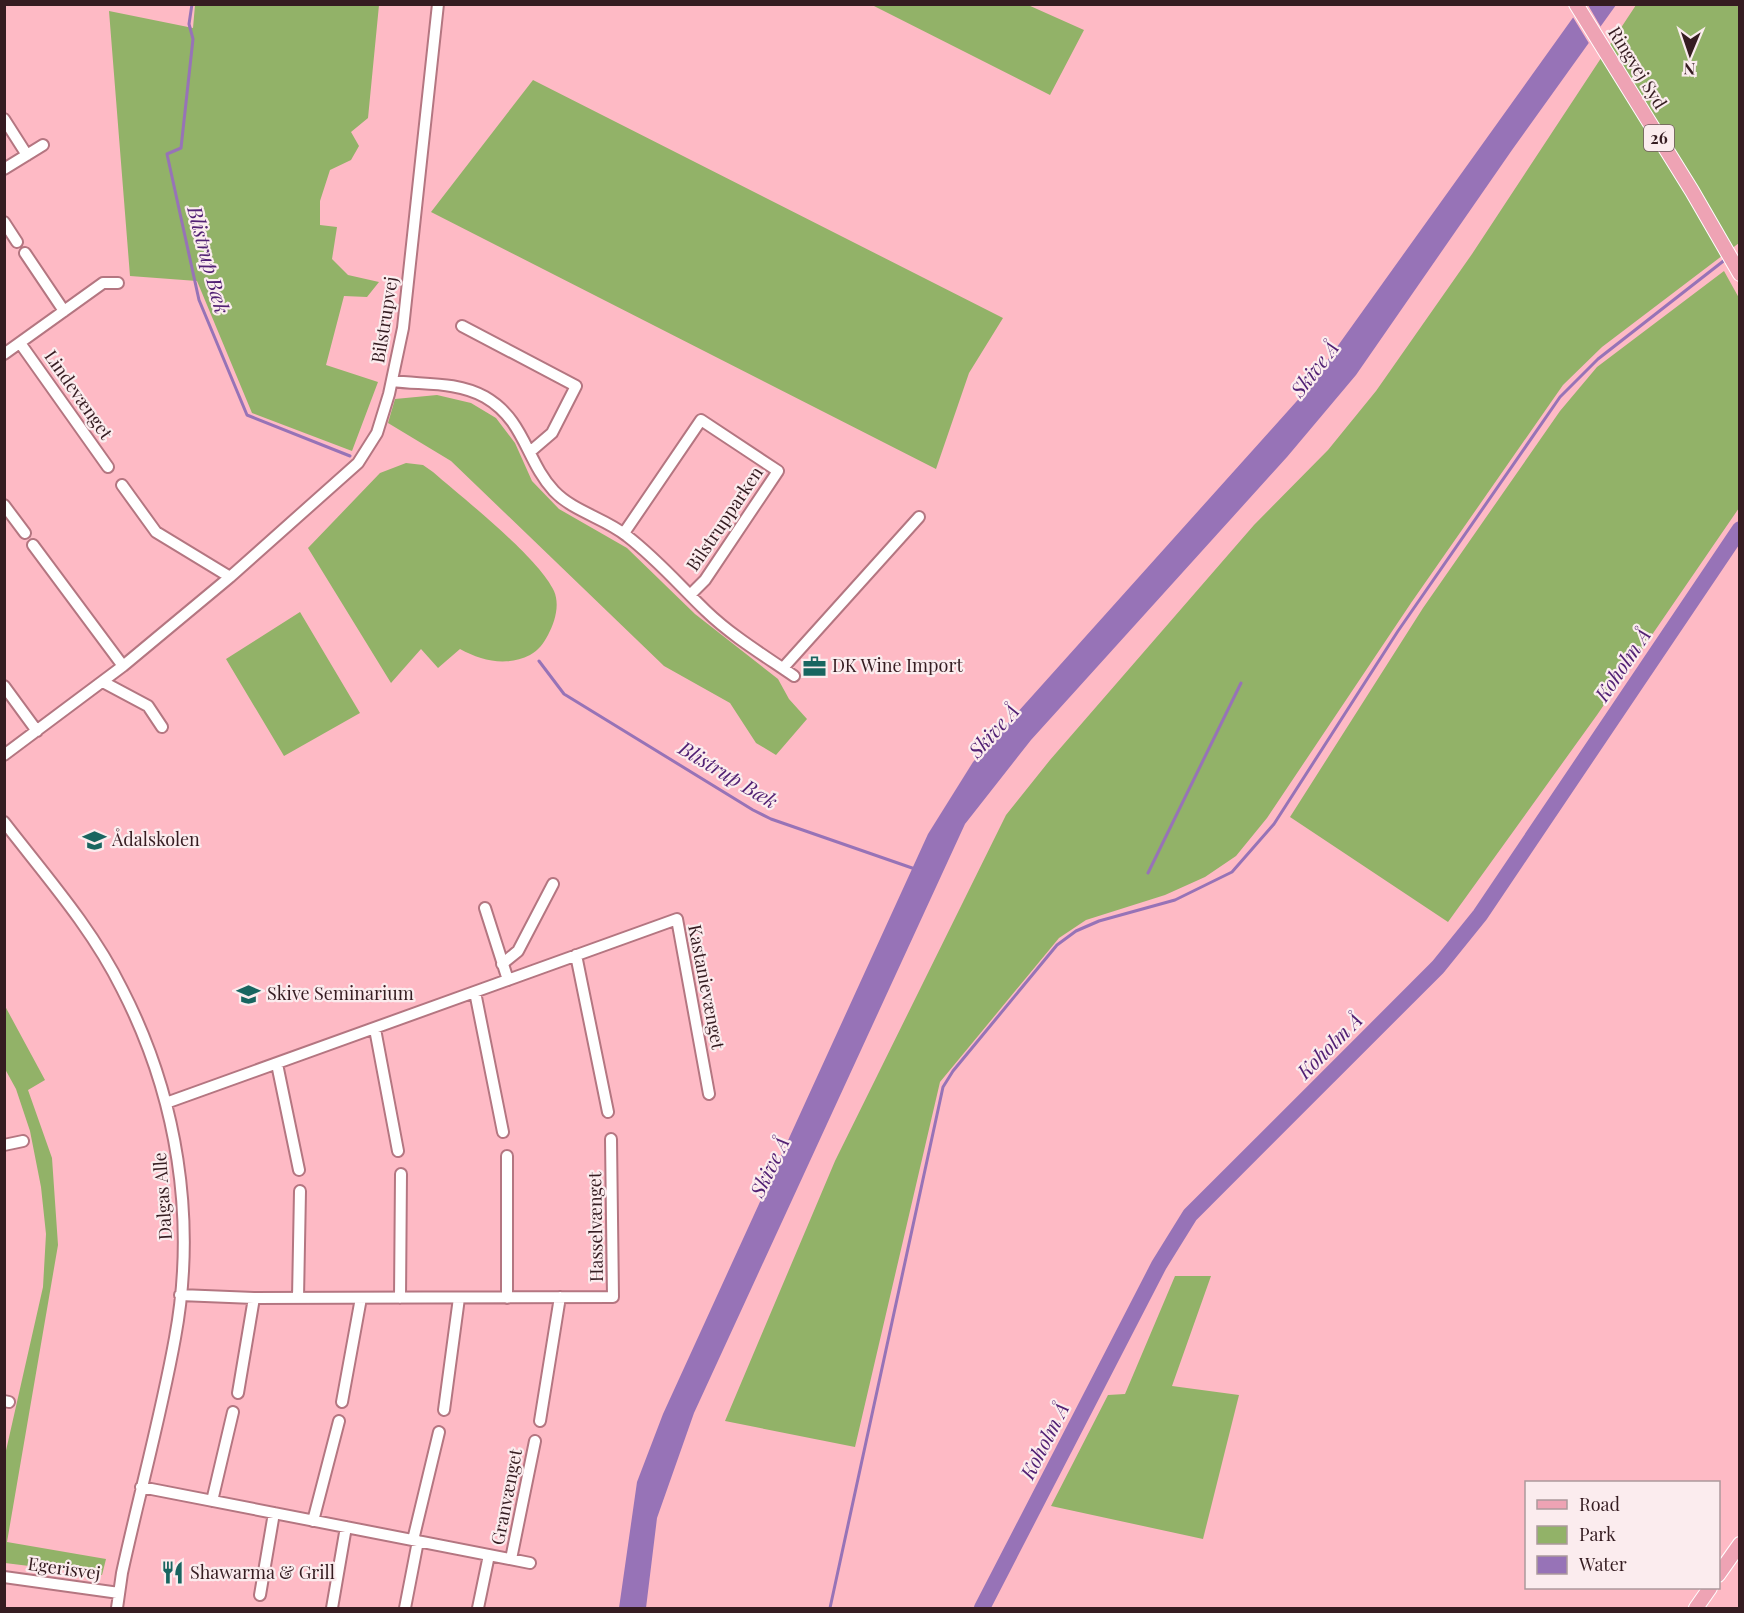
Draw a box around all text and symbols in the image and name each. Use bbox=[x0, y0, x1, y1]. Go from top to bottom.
street label: Ringvej Syd bbox=[1603, 22, 1673, 114]
north arrow bbox=[1660, 24, 1720, 84]
text: N bbox=[1683, 59, 1696, 80]
road number: 26 bbox=[1644, 125, 1674, 151]
water label: Blistrup Bæk bbox=[182, 202, 237, 317]
street label: Bilstrupvej bbox=[365, 275, 403, 365]
water label: Skive Å bbox=[1283, 334, 1344, 403]
street label: Lindevænget bbox=[39, 345, 119, 444]
street label: Bilstrupparken bbox=[680, 461, 768, 575]
water label: Koholm Å bbox=[1587, 622, 1656, 707]
office icon: DK Wine Import bbox=[801, 653, 827, 679]
place label: DK Wine Import bbox=[832, 653, 963, 677]
water label: Skive Å bbox=[961, 697, 1024, 764]
water label: Blistrup Bæk bbox=[674, 733, 783, 814]
school or university icon: Ådalskolen bbox=[81, 827, 107, 853]
place label: Ådalskolen bbox=[111, 827, 200, 851]
street label: Kastanievænget bbox=[683, 922, 731, 1052]
school or university icon: Skive Seminarium bbox=[236, 981, 262, 1007]
place label: Skive Seminarium bbox=[267, 981, 414, 1005]
water label: Koholm Å bbox=[1289, 1006, 1368, 1084]
water label: Skive Å bbox=[742, 1132, 795, 1202]
street label: Dalgas Alle bbox=[147, 1151, 177, 1241]
street label: Hasselvænget bbox=[582, 1171, 608, 1282]
water label: Koholm Å bbox=[1012, 1397, 1074, 1484]
street label: Granvænget bbox=[485, 1446, 527, 1547]
legend bbox=[1525, 1481, 1720, 1589]
text: Road bbox=[1579, 1492, 1620, 1516]
text: Park bbox=[1579, 1522, 1616, 1546]
street label: Egerisvej bbox=[26, 1551, 102, 1585]
text: Water bbox=[1578, 1552, 1627, 1576]
restaurant icon: Shawarma & Grill bbox=[159, 1560, 185, 1586]
place label: Shawarma & Grill bbox=[190, 1560, 335, 1584]

